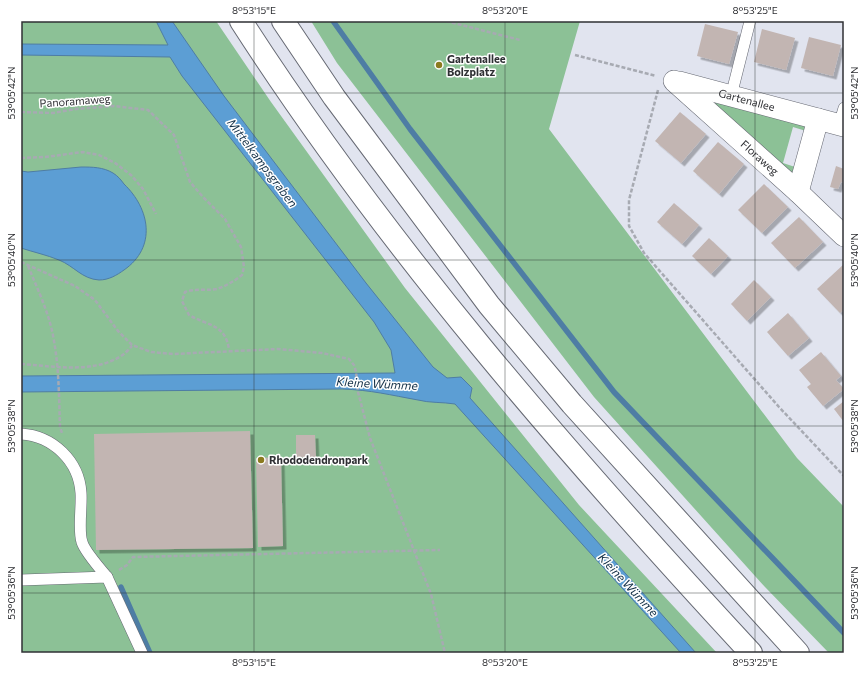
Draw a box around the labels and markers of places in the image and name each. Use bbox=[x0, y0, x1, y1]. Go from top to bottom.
place label: Gartenallee Bolzplatz bbox=[447, 52, 506, 78]
marker: Gartenallee Bolzplatz bbox=[434, 60, 444, 70]
place label: Rhododendronpark bbox=[269, 453, 369, 466]
marker: Rhododendronpark bbox=[256, 455, 266, 465]

